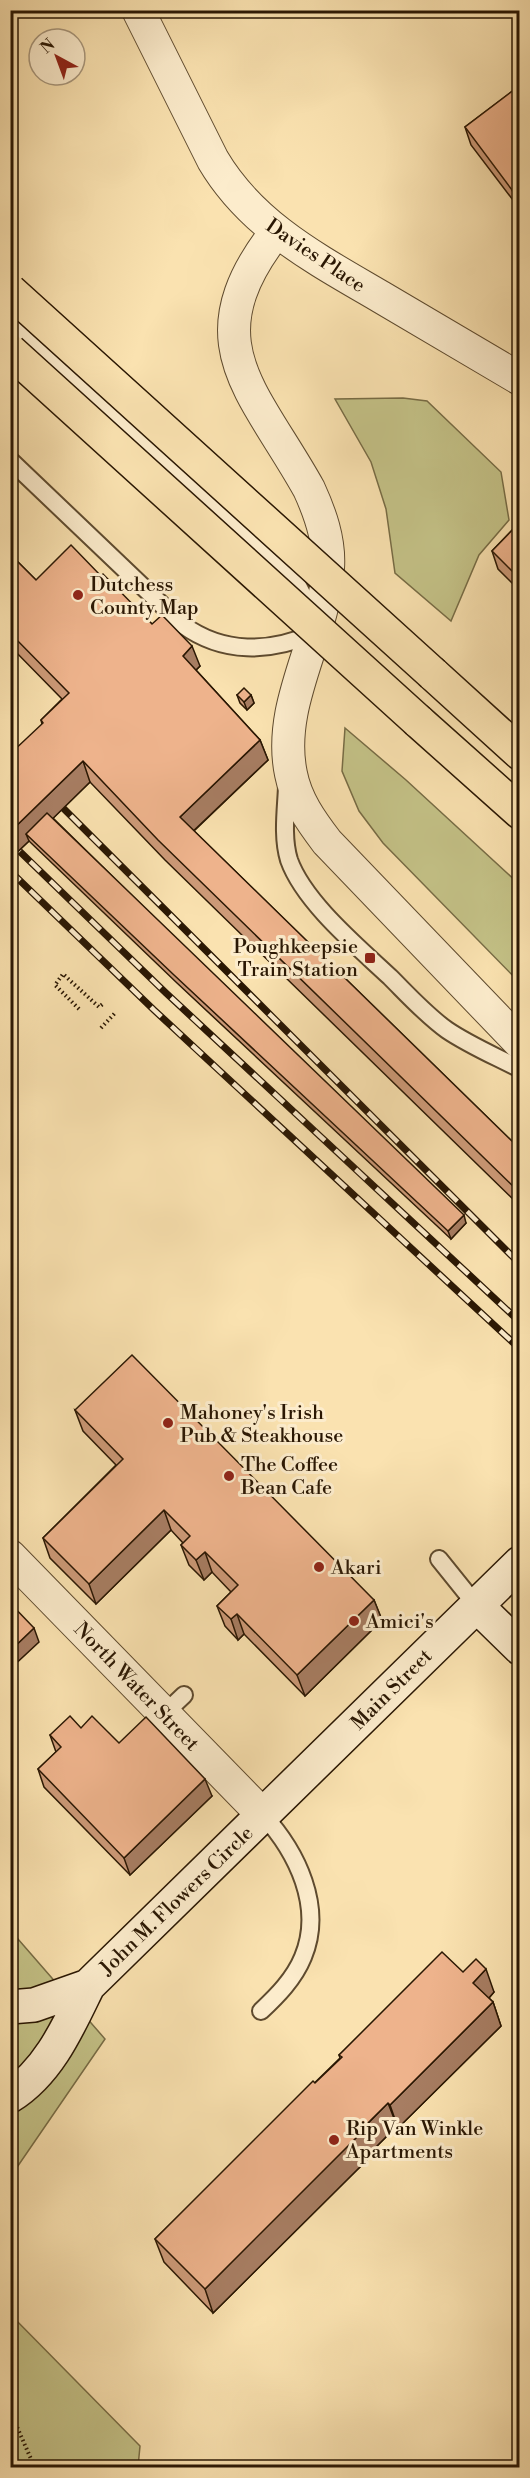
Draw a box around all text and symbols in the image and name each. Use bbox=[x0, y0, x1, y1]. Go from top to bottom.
north arrow bbox=[27, 27, 87, 87]
text: N bbox=[36, 35, 59, 58]
street label: Davies Place bbox=[261, 214, 370, 299]
place label: Dutchess County Map bbox=[90, 573, 199, 621]
marker: Dutchess County Map bbox=[71, 588, 85, 602]
place label: Poughkeepsie Train Station bbox=[233, 935, 358, 983]
marker: Poughkeepsie Train Station bbox=[363, 951, 377, 965]
place label: Mahoney's Irish Pub & Steakhouse bbox=[180, 1401, 343, 1449]
marker: Mahoney's Irish Pub & Steakhouse bbox=[161, 1416, 175, 1430]
place label: The Coffee Bean Cafe bbox=[240, 1453, 338, 1501]
marker: The Coffee Bean Cafe bbox=[222, 1469, 236, 1483]
place label: Akari bbox=[330, 1556, 382, 1581]
marker: Akari bbox=[312, 1560, 326, 1574]
place label: Amici's bbox=[365, 1610, 434, 1635]
marker: Amici's bbox=[347, 1614, 361, 1628]
street label: North Water Street bbox=[68, 1617, 204, 1757]
street label: Main Street bbox=[346, 1644, 438, 1736]
street label: John M. Flowers Circle bbox=[94, 1821, 259, 1982]
place label: Rip Van Winkle Apartments bbox=[345, 2117, 483, 2165]
marker: Rip Van Winkle Apartments bbox=[327, 2133, 341, 2147]

